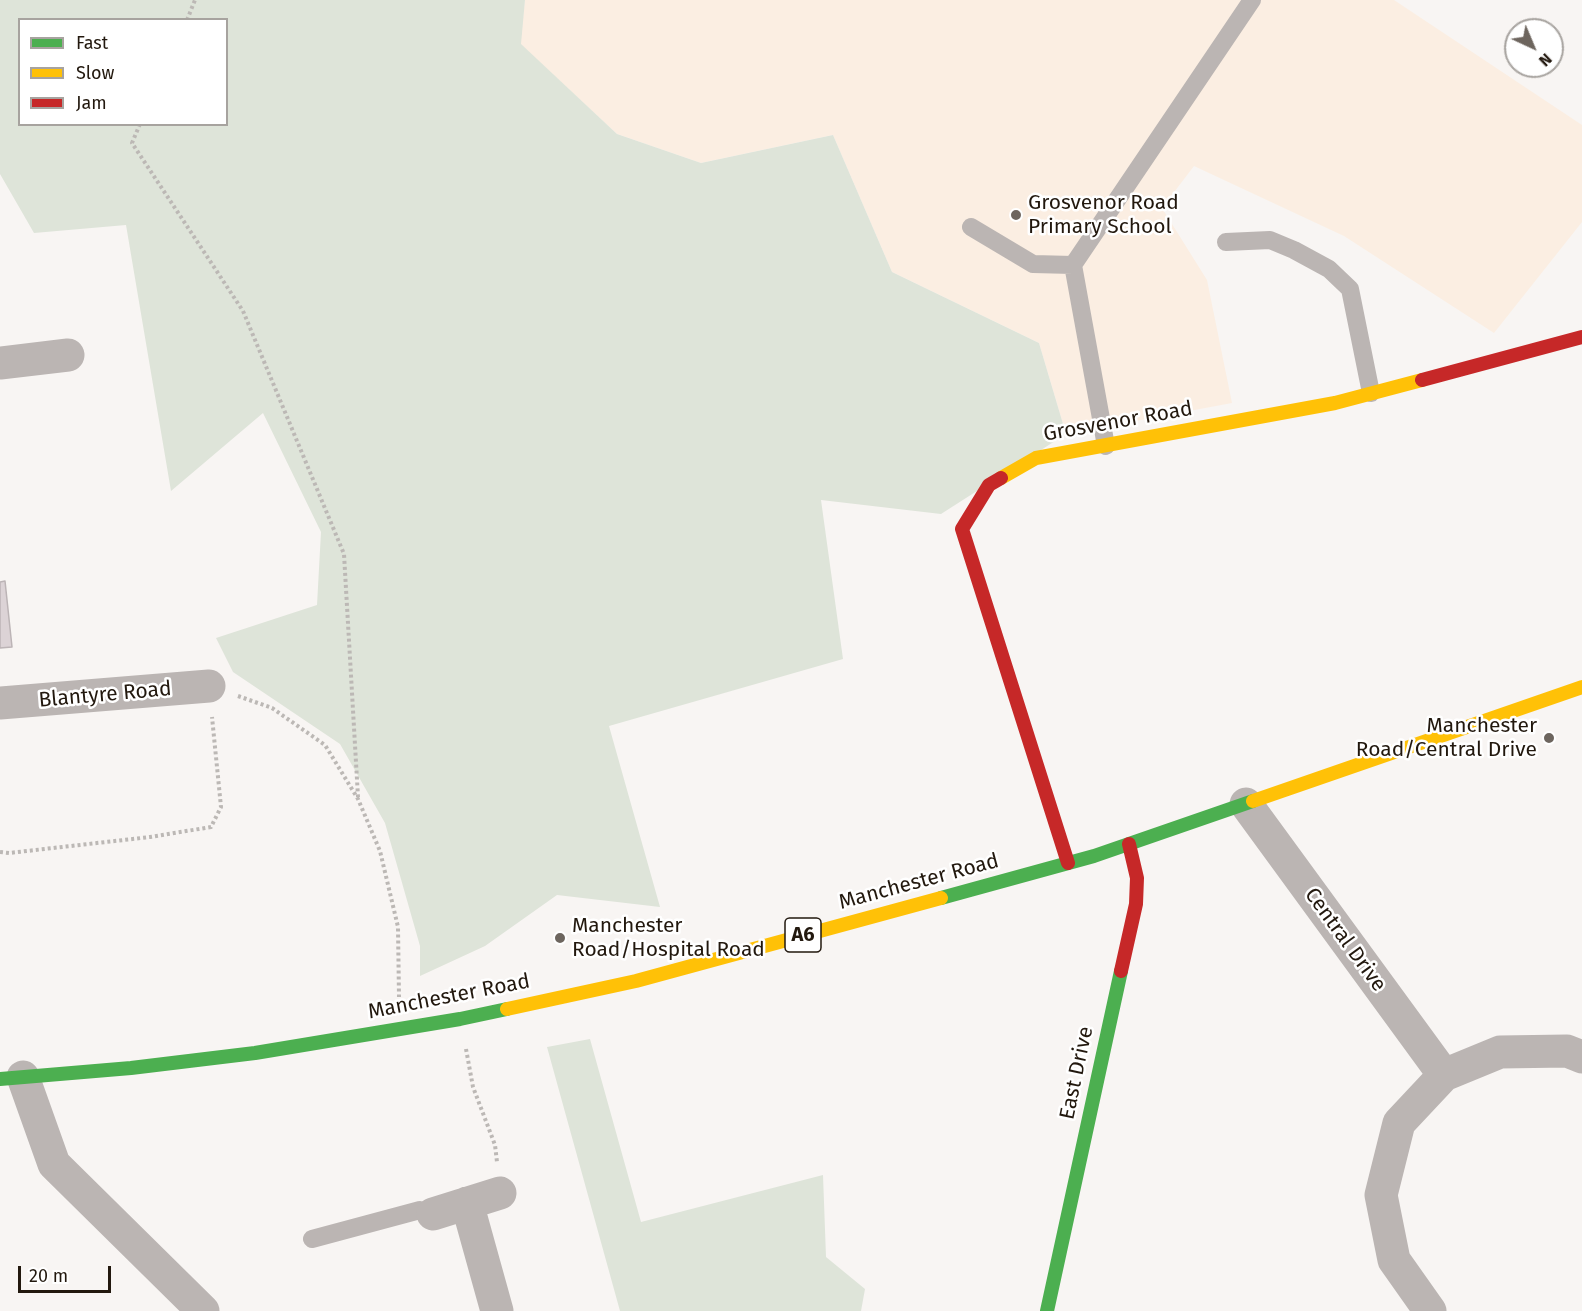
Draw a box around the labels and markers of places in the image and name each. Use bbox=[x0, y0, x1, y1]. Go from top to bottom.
place label: Grosvenor Road Primary School bbox=[1028, 190, 1179, 240]
marker: Grosvenor Road Primary School bbox=[1009, 208, 1023, 222]
place label: Manchester Road/Central Drive bbox=[1356, 713, 1537, 763]
marker: Manchester Road/Central Drive bbox=[1542, 731, 1556, 745]
place label: Manchester Road/Hospital Road bbox=[572, 913, 765, 963]
marker: Manchester Road/Hospital Road bbox=[553, 931, 567, 945]

